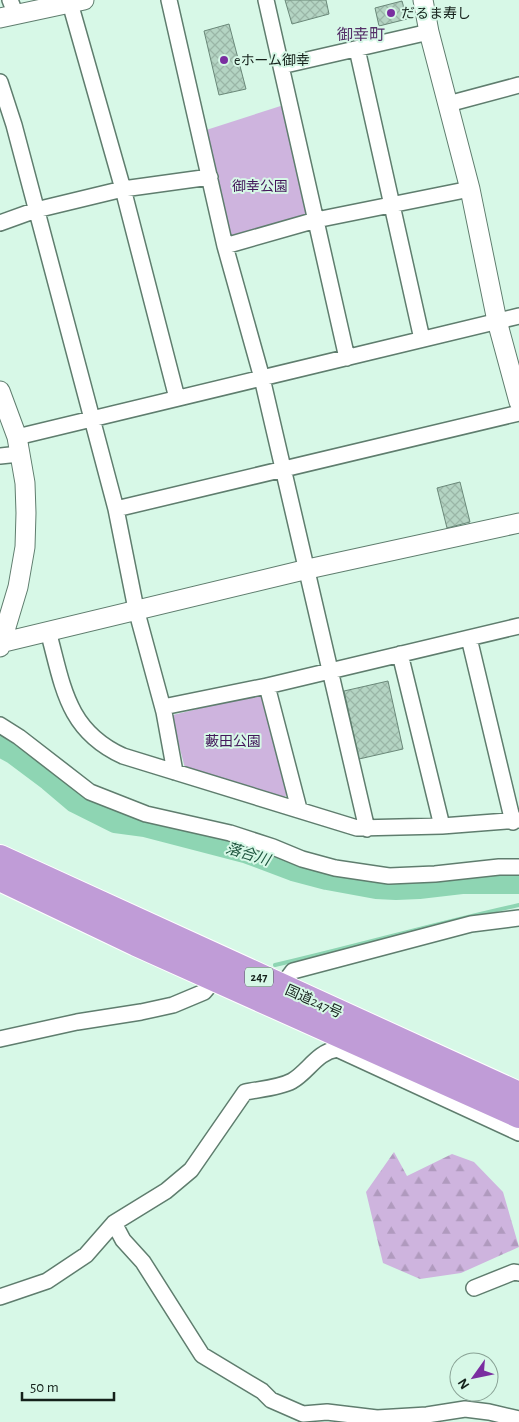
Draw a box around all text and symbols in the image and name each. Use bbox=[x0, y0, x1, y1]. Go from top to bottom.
place label: だるま寿し bbox=[401, 6, 471, 21]
marker: だるま寿し bbox=[385, 7, 397, 19]
district label: 御幸町 bbox=[337, 26, 385, 43]
place label: eホーム御幸 bbox=[234, 53, 310, 68]
marker: eホーム御幸 bbox=[218, 54, 230, 66]
park label: 御幸公園 bbox=[232, 179, 288, 194]
park label: 藪田公園 bbox=[205, 734, 261, 749]
water label: 落合川 bbox=[224, 840, 274, 869]
road number: 247 bbox=[245, 968, 273, 986]
street label: 国道247号 bbox=[283, 982, 345, 1021]
north arrow bbox=[449, 1352, 499, 1402]
scale bar bbox=[22, 1370, 115, 1402]
text: N bbox=[455, 1376, 472, 1391]
text: 50 m bbox=[30, 1380, 59, 1395]

